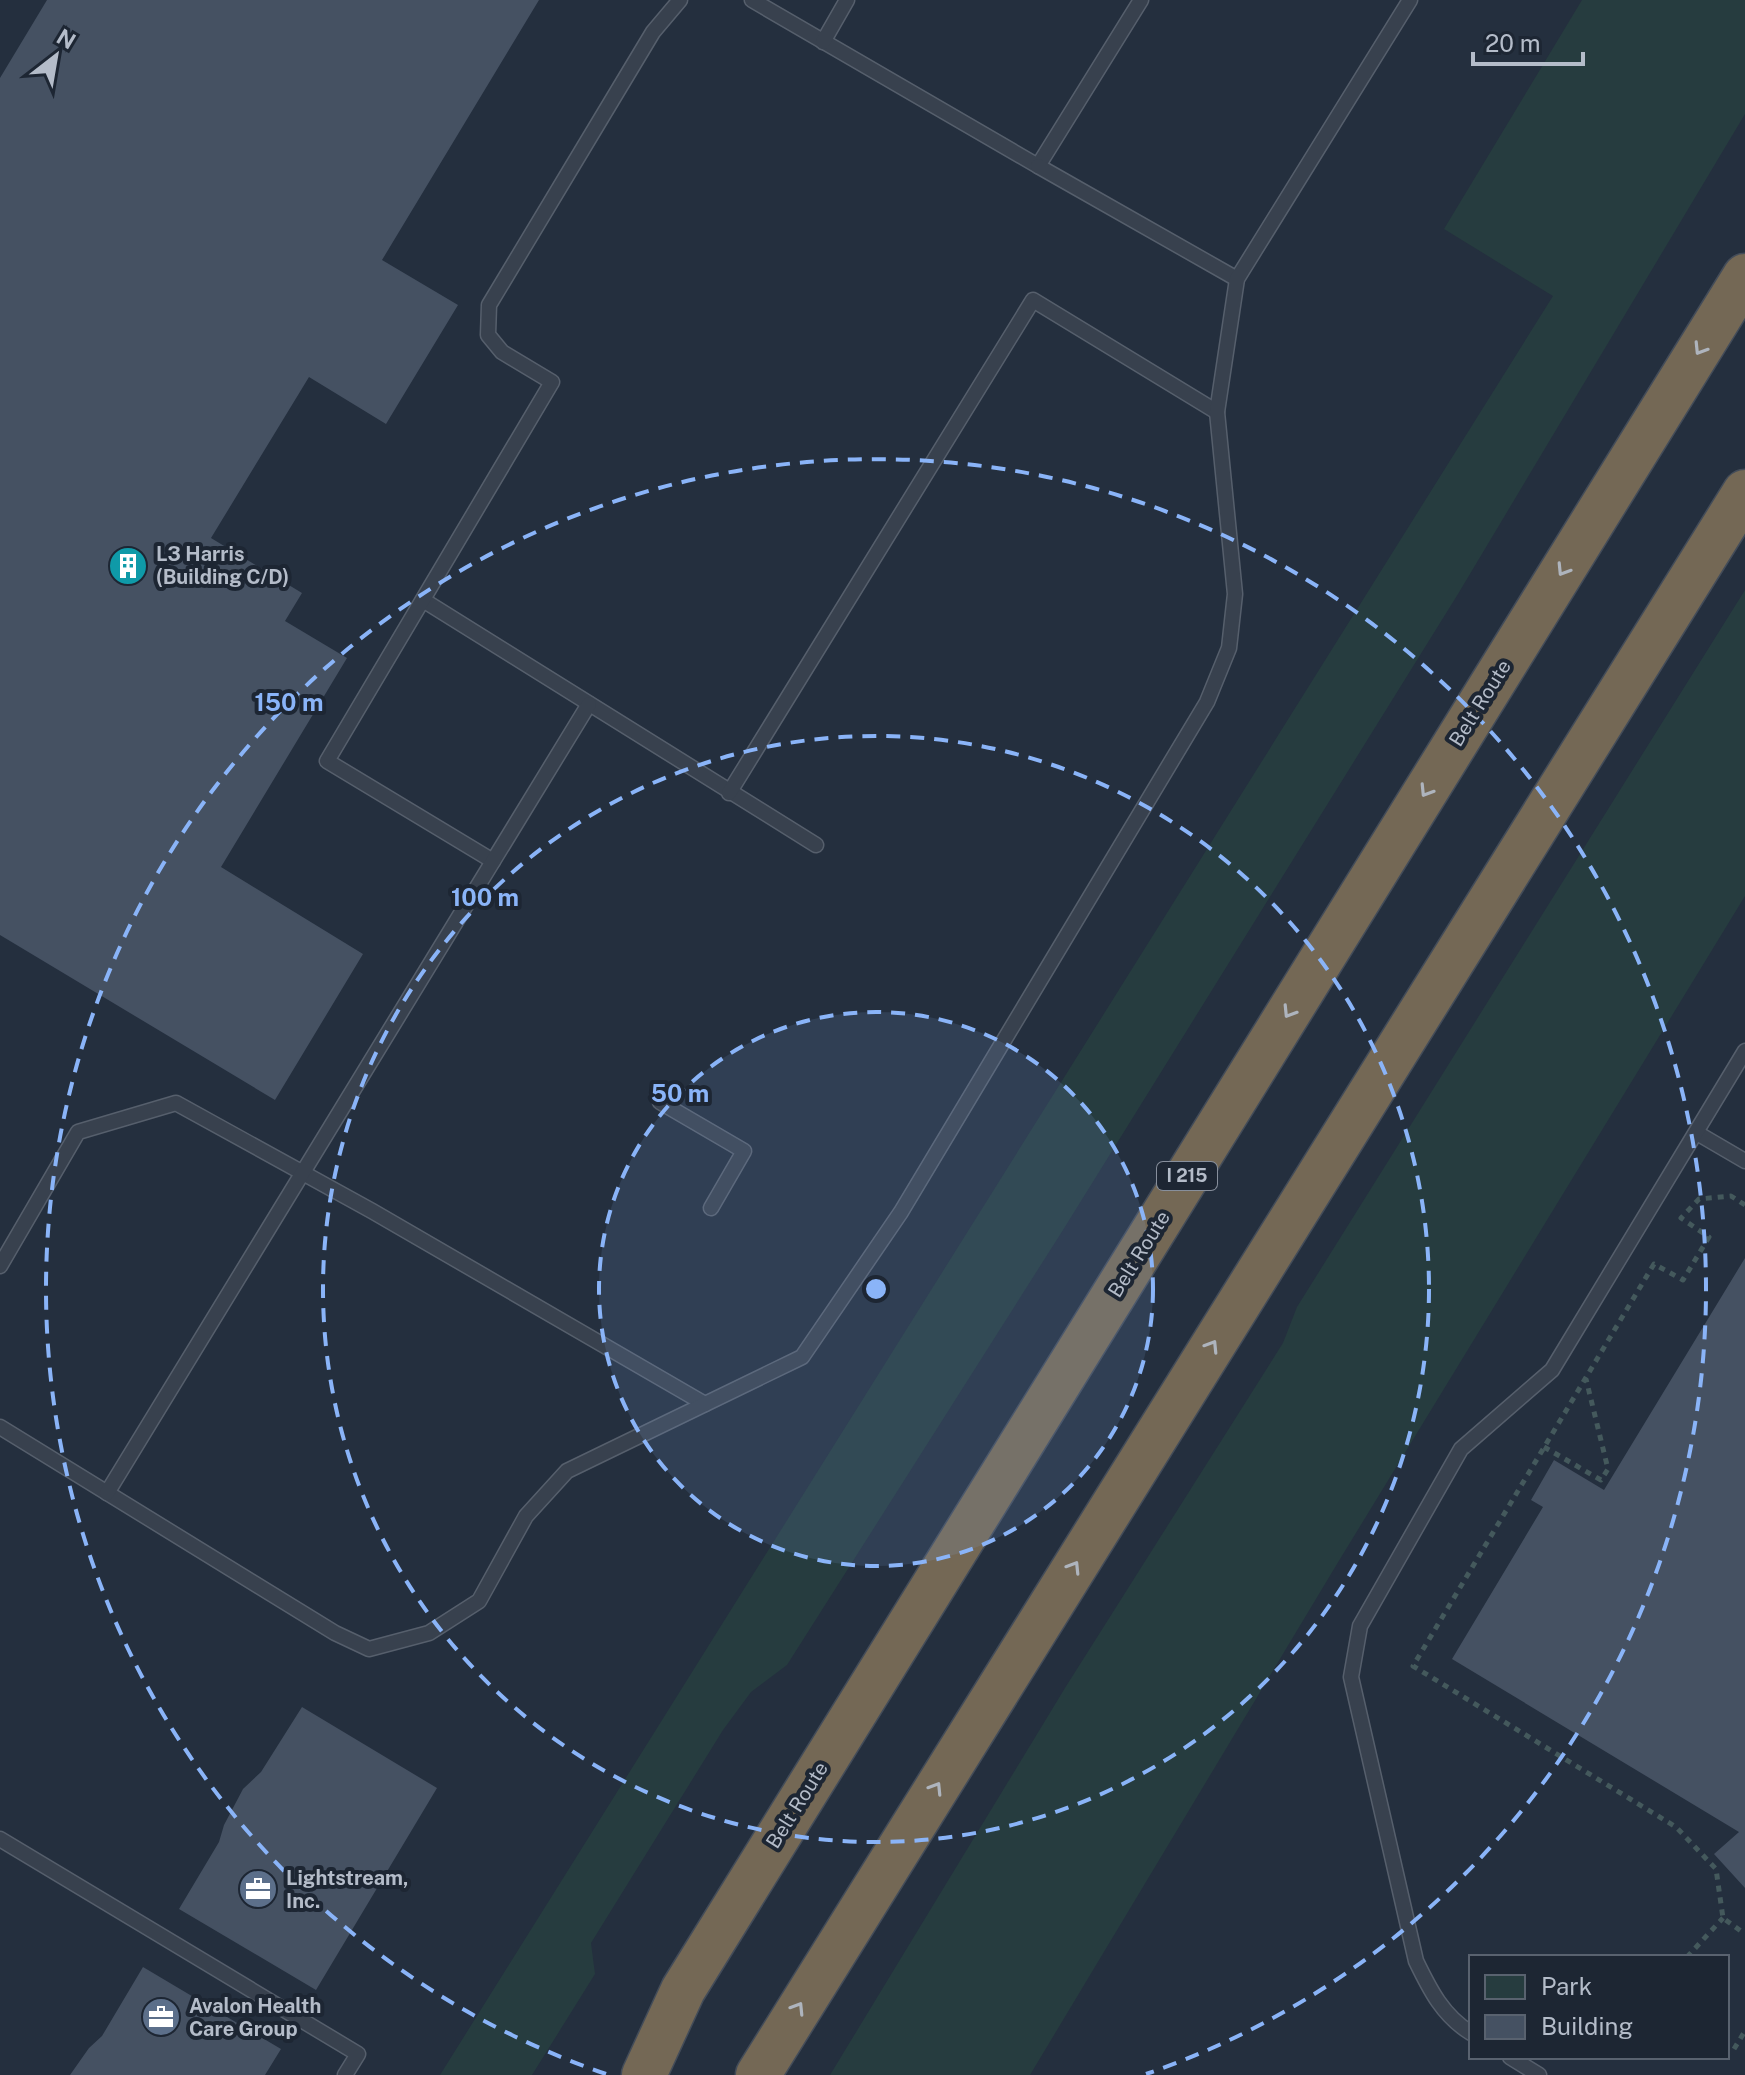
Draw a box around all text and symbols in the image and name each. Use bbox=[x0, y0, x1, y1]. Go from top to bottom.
north arrow bbox=[16, 16, 96, 96]
scale bar bbox=[1473, 16, 1583, 66]
text: N bbox=[52, 23, 80, 54]
text: 20 m bbox=[1485, 29, 1541, 57]
one-way arrow bbox=[1694, 340, 1709, 355]
place label: L3 Harris (Building C/D) bbox=[156, 542, 289, 589]
building icon: L3 Harris (Building C/D) bbox=[107, 545, 149, 587]
one-way arrow bbox=[1557, 561, 1572, 576]
street label: Belt Route bbox=[1444, 655, 1516, 751]
text: 150 m bbox=[255, 688, 323, 716]
one-way arrow bbox=[1420, 782, 1435, 797]
text: 100 m bbox=[451, 883, 519, 911]
one-way arrow bbox=[1283, 1003, 1298, 1018]
text: 50 m bbox=[651, 1079, 709, 1107]
road number: I 215 bbox=[1157, 1162, 1217, 1190]
street label: Belt Route bbox=[1103, 1206, 1175, 1302]
centre of rings bbox=[862, 1275, 890, 1303]
one-way arrow bbox=[1202, 1341, 1217, 1355]
one-way arrow bbox=[1064, 1561, 1079, 1576]
street label: Belt Route bbox=[761, 1757, 833, 1853]
one-way arrow bbox=[926, 1782, 941, 1796]
place label: Lightstream, Inc. bbox=[286, 1866, 408, 1913]
office icon: Lightstream, Inc. bbox=[237, 1868, 279, 1910]
legend bbox=[1469, 1955, 1729, 2059]
text: Park bbox=[1541, 1972, 1592, 2000]
place label: Avalon Health Care Group bbox=[189, 1994, 321, 2041]
office icon: Avalon Health Care Group bbox=[140, 1996, 182, 2038]
one-way arrow bbox=[789, 2002, 804, 2017]
text: Building bbox=[1541, 2012, 1633, 2040]

